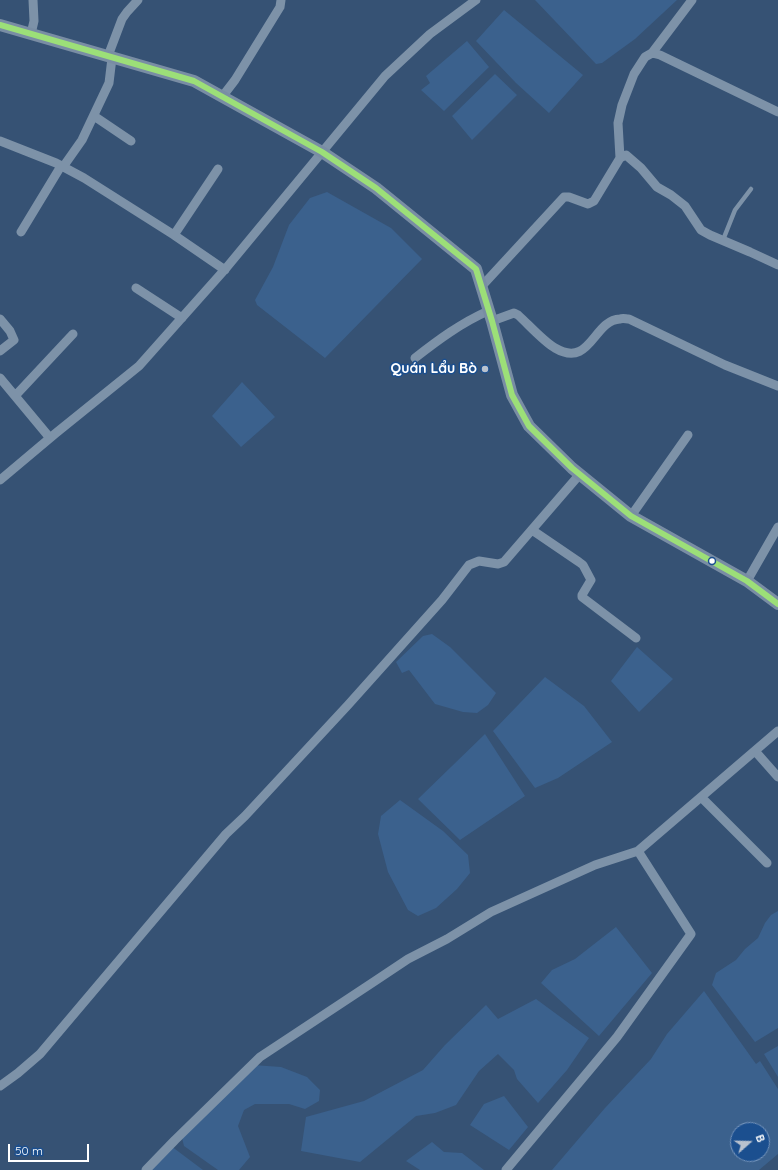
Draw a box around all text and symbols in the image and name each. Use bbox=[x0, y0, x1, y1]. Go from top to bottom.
place label: Quán Lẩu Bò bbox=[391, 361, 477, 377]
marker: Quán Lẩu Bò bbox=[480, 364, 490, 374]
unlabelled marker bbox=[707, 556, 717, 566]
north arrow bbox=[730, 1122, 770, 1162]
text: B bbox=[753, 1132, 768, 1144]
scale bar bbox=[10, 1136, 91, 1162]
text: 50 m bbox=[15, 1143, 43, 1158]

